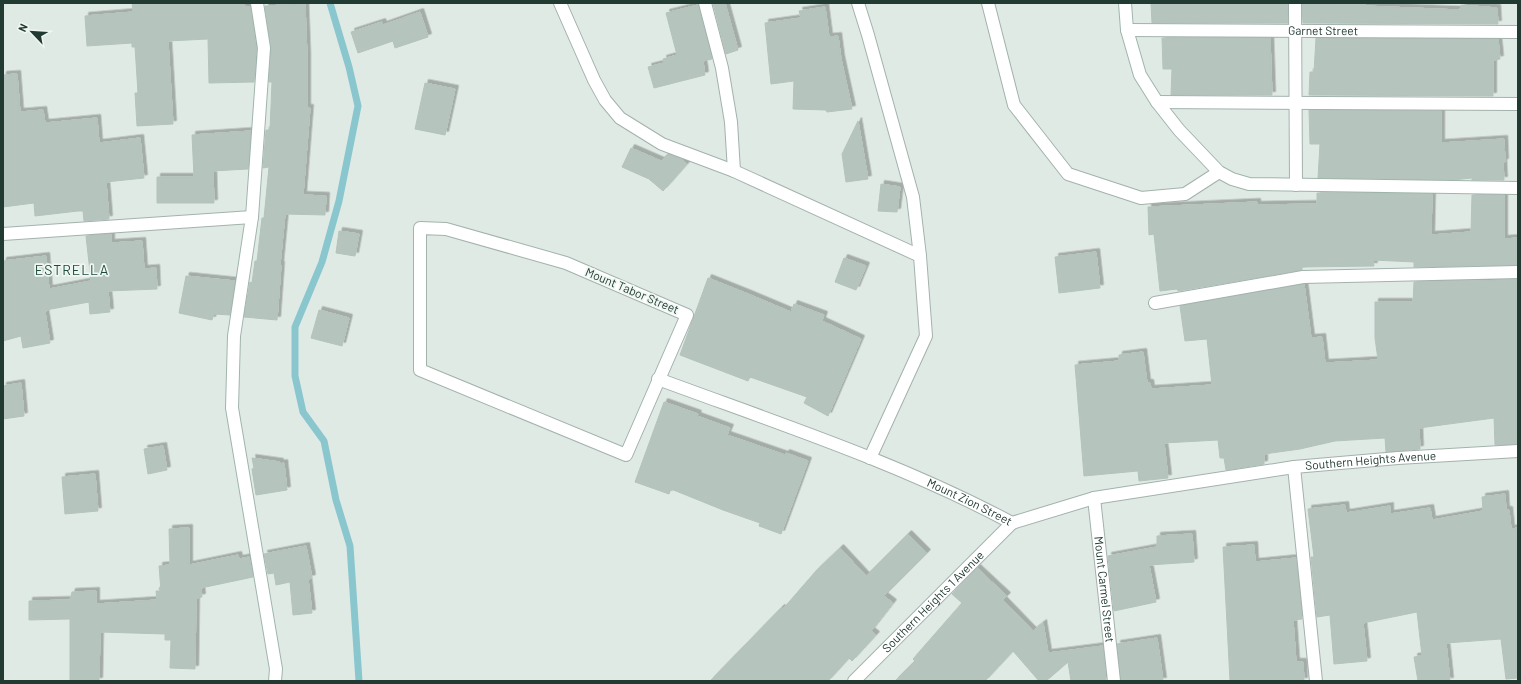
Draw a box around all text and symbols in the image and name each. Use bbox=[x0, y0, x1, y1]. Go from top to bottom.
north arrow bbox=[12, 12, 52, 52]
text: N bbox=[15, 21, 30, 34]
street label: Garnet Street bbox=[1288, 23, 1358, 37]
district label: ESTRELLA bbox=[35, 261, 109, 278]
street label: Mount Tabor Street bbox=[584, 264, 681, 316]
street label: Southern Heights Avenue bbox=[1304, 448, 1436, 472]
street label: Mount Zion Street bbox=[925, 475, 1015, 528]
street label: Mount Carmel Street bbox=[1092, 536, 1118, 643]
street label: Southern Heights 1 Avenue bbox=[879, 547, 986, 655]

